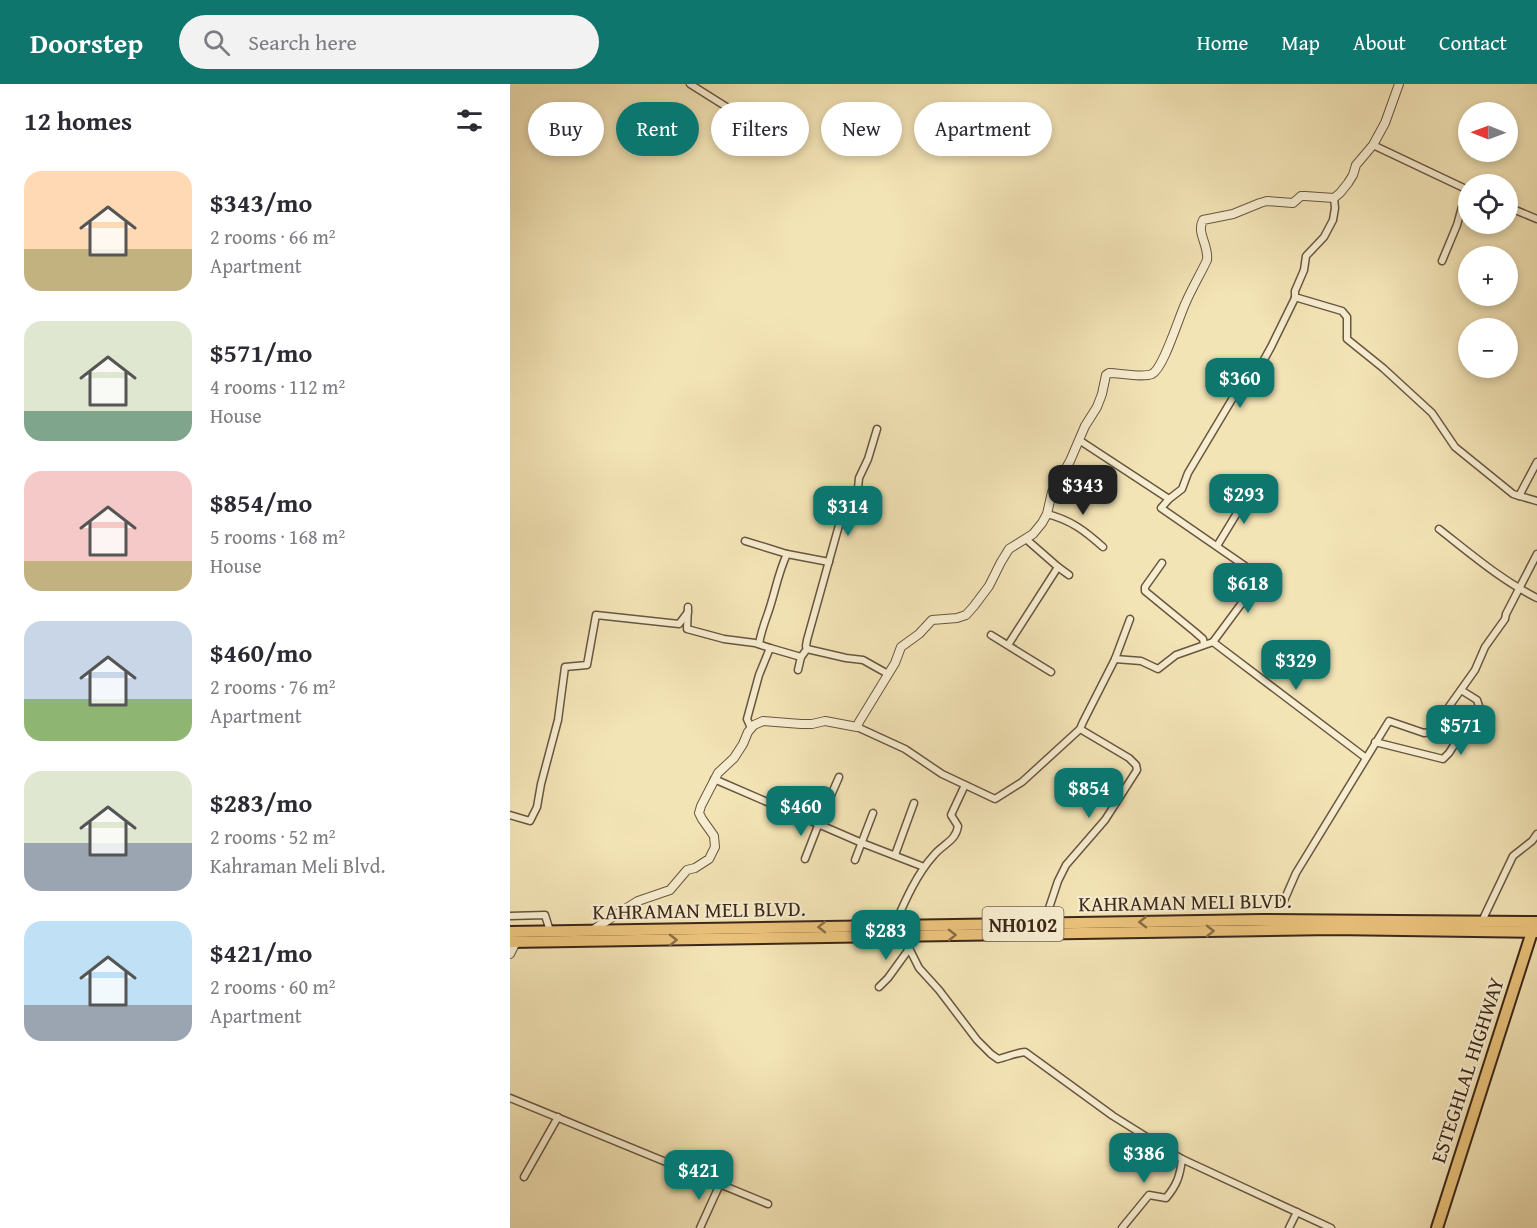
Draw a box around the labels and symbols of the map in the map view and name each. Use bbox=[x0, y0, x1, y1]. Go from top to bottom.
north arrow bbox=[1458, 102, 1518, 162]
pin: $360 bbox=[1204, 358, 1276, 409]
pin: $343 bbox=[1047, 465, 1119, 516]
pin: $293 bbox=[1208, 474, 1280, 525]
pin: $314 bbox=[812, 486, 884, 537]
pin: $618 bbox=[1212, 563, 1284, 614]
pin: $329 bbox=[1260, 640, 1332, 691]
pin: $571 bbox=[1425, 705, 1497, 756]
pin: $854 bbox=[1053, 768, 1125, 819]
pin: $460 bbox=[765, 786, 837, 837]
street label: KAHRAMAN MELI BLVD. bbox=[1078, 885, 1292, 919]
street label: KAHRAMAN MELI BLVD. bbox=[592, 893, 806, 927]
road number: NH0102 bbox=[982, 907, 1064, 941]
pin: $283 bbox=[850, 910, 922, 961]
one-way arrow bbox=[1138, 915, 1147, 928]
one-way arrow bbox=[817, 921, 826, 934]
one-way arrow bbox=[1206, 925, 1215, 937]
one-way arrow bbox=[948, 929, 957, 941]
one-way arrow bbox=[669, 934, 678, 946]
street label: ESTEGHLAL HIGHWAY bbox=[1422, 973, 1512, 1167]
pin: $386 bbox=[1108, 1133, 1180, 1184]
pin: $421 bbox=[663, 1150, 735, 1201]

